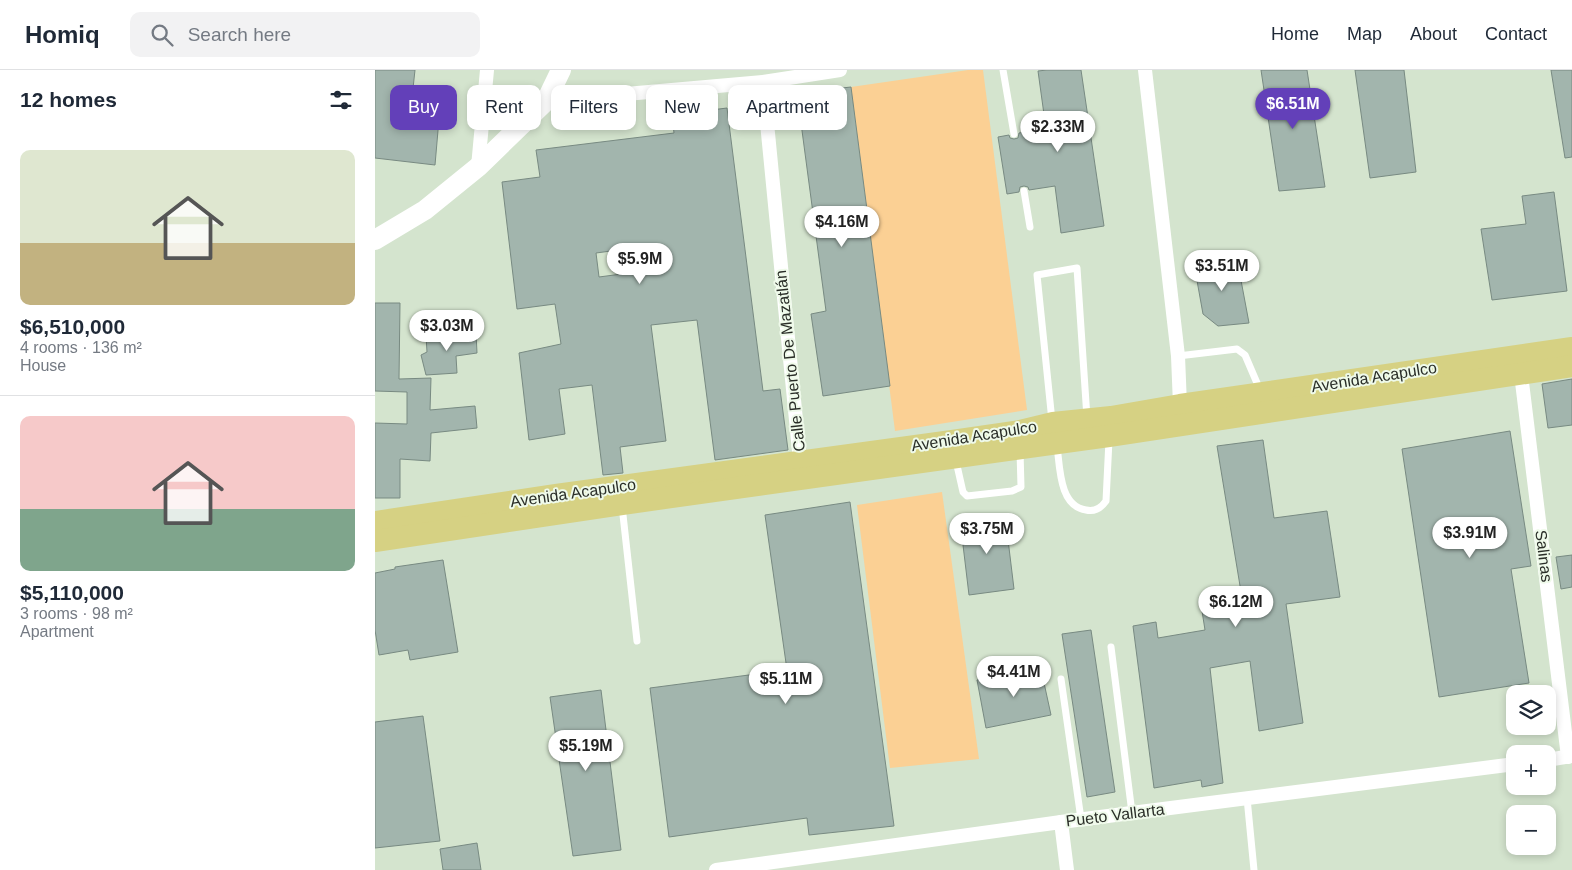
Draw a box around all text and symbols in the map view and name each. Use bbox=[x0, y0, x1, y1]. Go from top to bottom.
search box bbox=[130, 12, 480, 57]
text: Homiq bbox=[25, 21, 100, 48]
icon: search bbox=[148, 21, 176, 49]
text: Search here bbox=[188, 24, 291, 45]
text: Home bbox=[1271, 24, 1319, 44]
text: Map bbox=[1347, 24, 1382, 44]
text: About bbox=[1410, 24, 1457, 44]
text: Contact bbox=[1485, 24, 1547, 44]
chip: Buy bbox=[390, 85, 457, 130]
chip: Rent bbox=[467, 85, 541, 130]
chip: Filters bbox=[551, 85, 636, 130]
chip: New bbox=[646, 85, 718, 130]
chip: Apartment bbox=[728, 85, 847, 130]
icon: filters bbox=[327, 86, 355, 114]
text: 12 homes bbox=[20, 88, 117, 111]
pin: $6.51M bbox=[1252, 88, 1334, 130]
text: $6.51M bbox=[1266, 95, 1320, 112]
pin: $2.33M bbox=[1017, 111, 1099, 153]
text: $2.33M bbox=[1031, 118, 1085, 135]
icon: home bbox=[143, 183, 233, 273]
pin: $4.16M bbox=[801, 206, 883, 248]
text: $4.16M bbox=[815, 213, 869, 230]
pin: $5.9M bbox=[605, 242, 675, 285]
text: $5.9M bbox=[618, 250, 662, 267]
pin: $3.51M bbox=[1181, 250, 1263, 292]
text: $3.51M bbox=[1195, 257, 1249, 274]
street label: Calle Puerto De Mazatlán bbox=[772, 269, 808, 453]
pin: $3.03M bbox=[406, 310, 488, 352]
text: $6,510,000 bbox=[20, 315, 125, 338]
text: $3.03M bbox=[420, 317, 474, 334]
text: 4 rooms · 136 m² bbox=[20, 339, 142, 356]
text: House bbox=[20, 357, 66, 374]
street label: Avenida Acapulco bbox=[1310, 359, 1438, 395]
street label: Avenida Acapulco bbox=[910, 418, 1038, 454]
icon: home bbox=[143, 448, 233, 538]
street label: Avenida Acapulco bbox=[509, 476, 637, 510]
pin: $3.75M bbox=[946, 512, 1028, 555]
pin: $3.91M bbox=[1429, 516, 1511, 559]
text: $3.75M bbox=[960, 520, 1014, 537]
text: $3.91M bbox=[1443, 524, 1497, 541]
street label: Salinas bbox=[1532, 529, 1556, 583]
text: $5,110,000 bbox=[20, 581, 124, 604]
pin: $6.12M bbox=[1195, 586, 1277, 628]
text: $6.12M bbox=[1209, 593, 1263, 610]
text: 3 rooms · 98 m² bbox=[20, 605, 133, 622]
text: Apartment bbox=[20, 623, 94, 640]
pin: $4.41M bbox=[973, 656, 1055, 698]
pin: $5.11M bbox=[745, 662, 827, 705]
text: $4.41M bbox=[987, 663, 1041, 680]
text: $5.11M bbox=[760, 670, 812, 687]
map controls bbox=[1506, 685, 1556, 855]
button: layers bbox=[1506, 685, 1556, 735]
pin: $5.19M bbox=[545, 730, 627, 772]
text: $5.19M bbox=[559, 737, 613, 754]
button: + bbox=[1506, 745, 1556, 795]
street label: Pueto Vallarta bbox=[1065, 800, 1165, 829]
button: − bbox=[1506, 805, 1556, 855]

